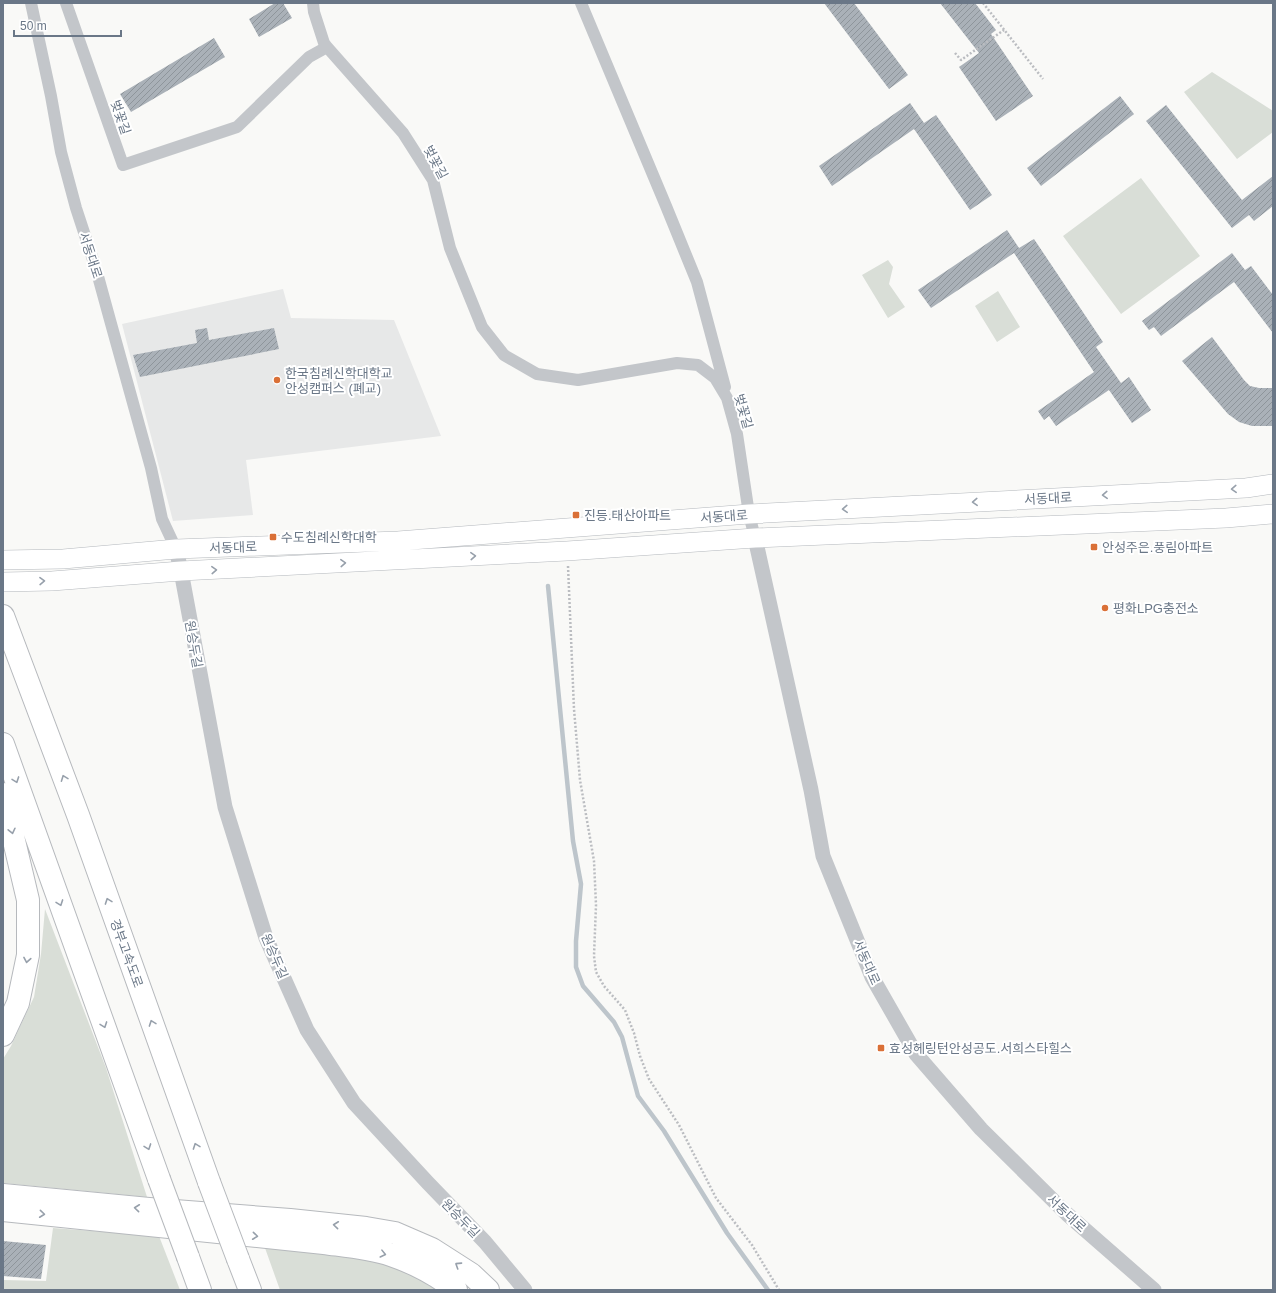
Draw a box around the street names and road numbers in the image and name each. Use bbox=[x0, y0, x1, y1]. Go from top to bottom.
street label: 벚꽃길 bbox=[108, 98, 133, 137]
street label: 벚꽃길 bbox=[421, 143, 451, 182]
street label: 서동대로 bbox=[76, 230, 105, 280]
street label: 벚꽃길 bbox=[731, 392, 756, 430]
street label: 서동대로 bbox=[1024, 490, 1072, 507]
street label: 서동대로 bbox=[700, 507, 748, 526]
street label: 서동대로 bbox=[209, 539, 257, 556]
street label: 원승두길 bbox=[182, 619, 205, 669]
street label: 경부고속도로 bbox=[107, 917, 146, 989]
street label: 원승두길 bbox=[258, 931, 291, 981]
street label: 서동대로 bbox=[850, 937, 883, 987]
street label: 서동대로 bbox=[1044, 1192, 1089, 1235]
street label: 원승두길 bbox=[439, 1196, 483, 1241]

